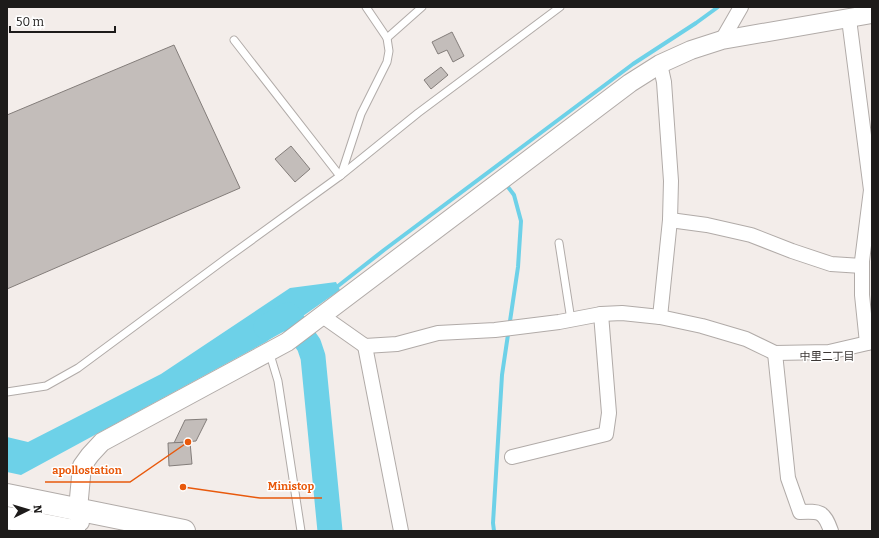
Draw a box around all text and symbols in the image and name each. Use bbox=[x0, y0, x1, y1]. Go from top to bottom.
scale bar bbox=[10, 8, 115, 34]
text: 50 m bbox=[16, 15, 45, 29]
district label: 中里二丁目 bbox=[800, 350, 855, 363]
callout: apollostation bbox=[45, 459, 130, 482]
text: apollostation bbox=[52, 464, 122, 477]
callout: Ministop bbox=[260, 475, 322, 498]
text: Ministop bbox=[268, 480, 314, 493]
north arrow bbox=[8, 490, 48, 530]
text: N bbox=[31, 504, 44, 514]

